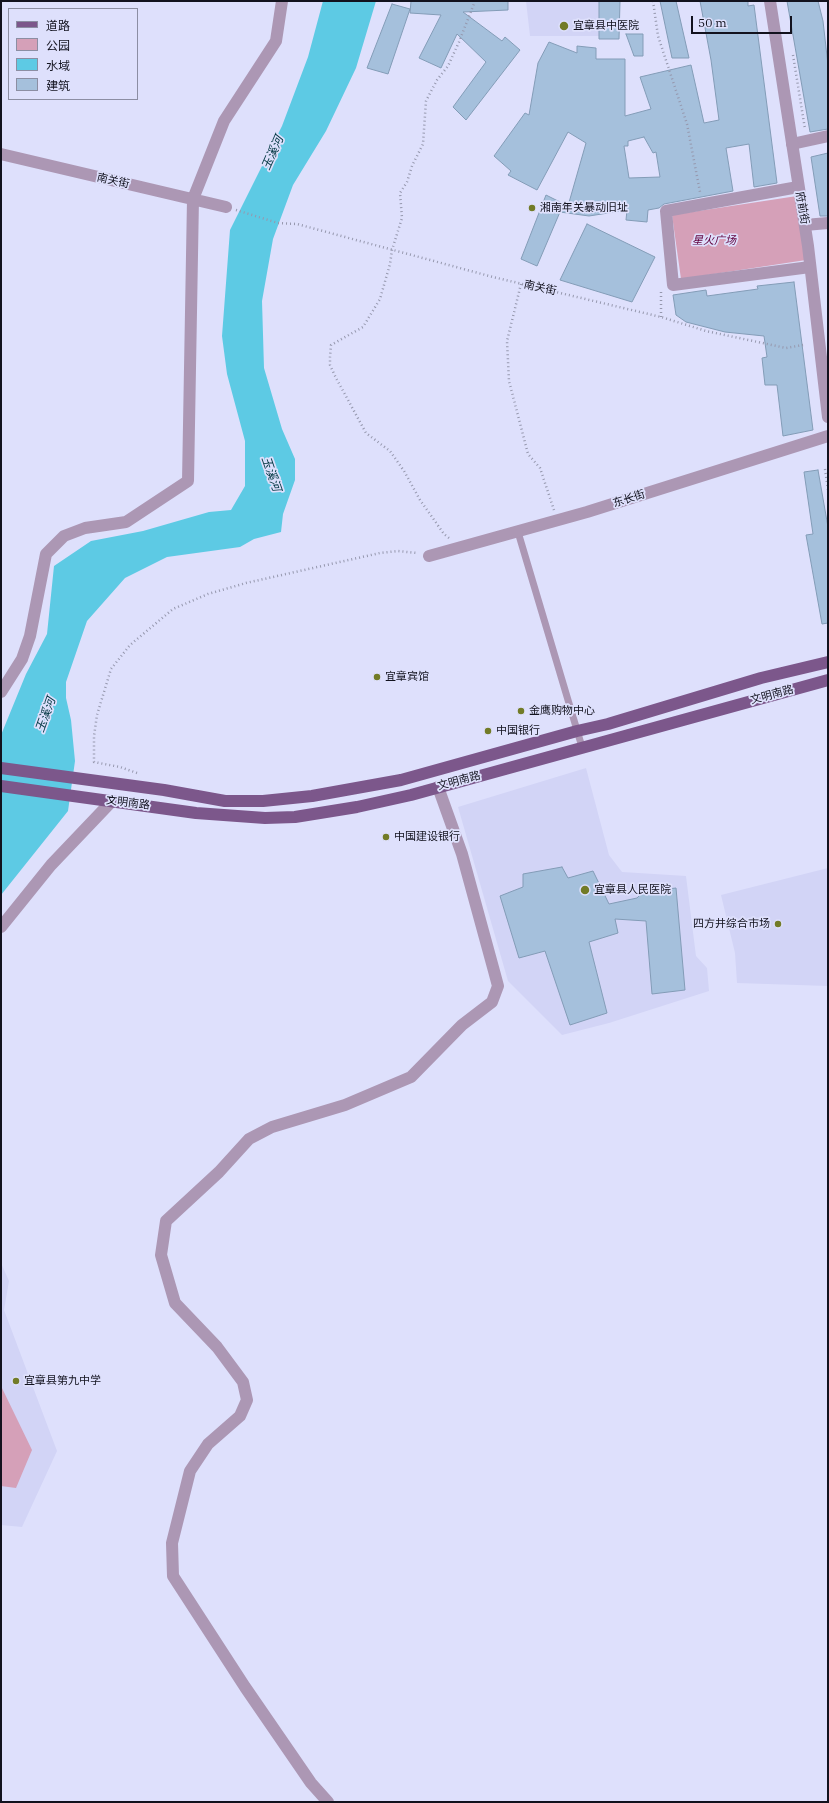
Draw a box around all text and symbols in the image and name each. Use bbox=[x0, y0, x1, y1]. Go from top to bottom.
legend bbox=[8, 8, 138, 100]
scale bar bbox=[693, 8, 794, 34]
text: 50 m bbox=[698, 15, 727, 30]
text: 道路 bbox=[46, 18, 70, 33]
place label: 宜章县中医院 bbox=[573, 19, 639, 33]
marker: 宜章县中医院 bbox=[558, 20, 570, 32]
text: 公园 bbox=[46, 38, 70, 53]
text: 水域 bbox=[46, 58, 70, 73]
text: 建筑 bbox=[46, 78, 70, 93]
water label: 玉溪河 bbox=[259, 134, 287, 172]
street label: 南关街 bbox=[95, 171, 131, 191]
street label: 府前街 bbox=[793, 191, 811, 225]
place label: 湘南年关暴动旧址 bbox=[540, 201, 628, 215]
marker: 湘南年关暴动旧址 bbox=[527, 203, 537, 213]
park label: 星火广场 bbox=[692, 234, 736, 248]
street label: 南关街 bbox=[522, 278, 558, 298]
water label: 玉溪河 bbox=[258, 455, 284, 493]
street label: 东长街 bbox=[611, 488, 647, 510]
place label: 宜章宾馆 bbox=[385, 670, 429, 684]
marker: 宜章宾馆 bbox=[372, 672, 382, 682]
street label: 文明南路 bbox=[749, 683, 795, 707]
water label: 玉溪河 bbox=[33, 696, 59, 734]
place label: 金鹰购物中心 bbox=[529, 704, 595, 718]
marker: 金鹰购物中心 bbox=[516, 706, 526, 716]
place label: 中国银行 bbox=[496, 724, 540, 738]
marker: 中国银行 bbox=[483, 726, 493, 736]
street label: 文明南路 bbox=[436, 769, 482, 793]
street label: 文明南路 bbox=[105, 794, 151, 812]
place label: 中国建设银行 bbox=[394, 830, 460, 844]
marker: 中国建设银行 bbox=[381, 832, 391, 842]
place label: 宜章县人民医院 bbox=[594, 883, 671, 897]
marker: 宜章县人民医院 bbox=[579, 884, 591, 896]
place label: 四方井综合市场 bbox=[693, 917, 770, 931]
marker: 四方井综合市场 bbox=[773, 919, 783, 929]
place label: 宜章县第九中学 bbox=[24, 1374, 101, 1388]
marker: 宜章县第九中学 bbox=[11, 1376, 21, 1386]

